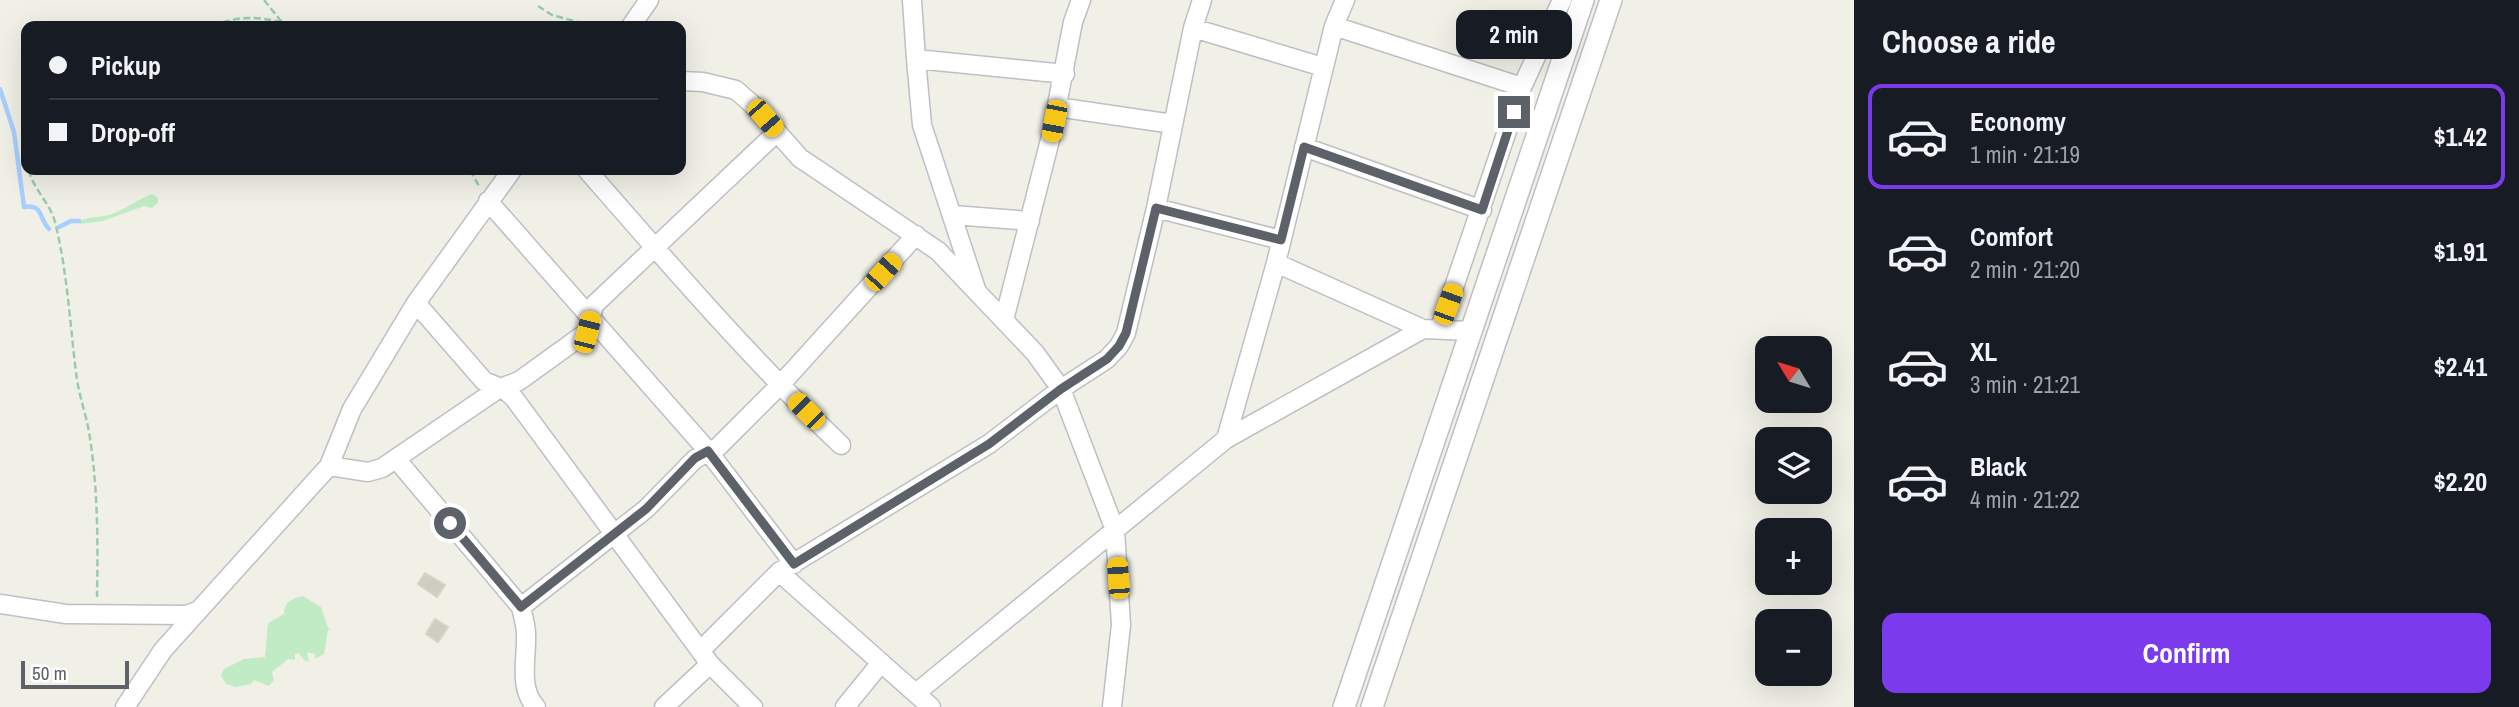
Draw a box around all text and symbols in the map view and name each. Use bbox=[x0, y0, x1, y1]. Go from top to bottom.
callout: 2 min bbox=[1456, 10, 1572, 60]
text: 2 min bbox=[1489, 19, 1539, 50]
text: Choose a ride bbox=[1882, 20, 2056, 63]
text: Pickup bbox=[91, 48, 161, 83]
car bbox=[744, 95, 787, 141]
route end bbox=[1498, 96, 1530, 128]
car bbox=[1040, 98, 1069, 144]
text: Economy bbox=[1970, 104, 2066, 139]
icon: car bbox=[1886, 105, 1949, 168]
text: Drop-off bbox=[91, 115, 175, 150]
text: $1.42 bbox=[2434, 119, 2487, 154]
text: 1 min · 21:19 bbox=[1970, 139, 2080, 170]
text: Comfort bbox=[1970, 219, 2053, 254]
icon: car bbox=[1886, 220, 1949, 283]
text: $1.91 bbox=[2434, 234, 2487, 269]
car bbox=[862, 249, 905, 295]
text: 2 min · 21:20 bbox=[1970, 254, 2080, 285]
car bbox=[1431, 281, 1466, 327]
car bbox=[572, 309, 603, 355]
text: XL bbox=[1970, 334, 1997, 369]
icon: car bbox=[1886, 335, 1949, 398]
north arrow bbox=[1755, 336, 1832, 413]
map controls bbox=[1755, 336, 1832, 686]
text: $2.41 bbox=[2434, 349, 2487, 384]
text: 3 min · 21:21 bbox=[1970, 369, 2080, 400]
car bbox=[784, 389, 829, 433]
button: layers bbox=[1755, 427, 1832, 504]
text: Black bbox=[1970, 449, 2027, 484]
icon: car bbox=[1886, 450, 1949, 513]
text: $2.20 bbox=[2434, 464, 2487, 499]
text: 4 min · 21:22 bbox=[1970, 484, 2080, 515]
route start bbox=[434, 507, 466, 539]
button: + bbox=[1755, 518, 1832, 595]
car bbox=[1107, 556, 1130, 600]
button: − bbox=[1755, 609, 1832, 686]
button: Confirm bbox=[1882, 613, 2491, 693]
scale bar bbox=[21, 658, 130, 690]
text: 50 m bbox=[32, 660, 67, 686]

